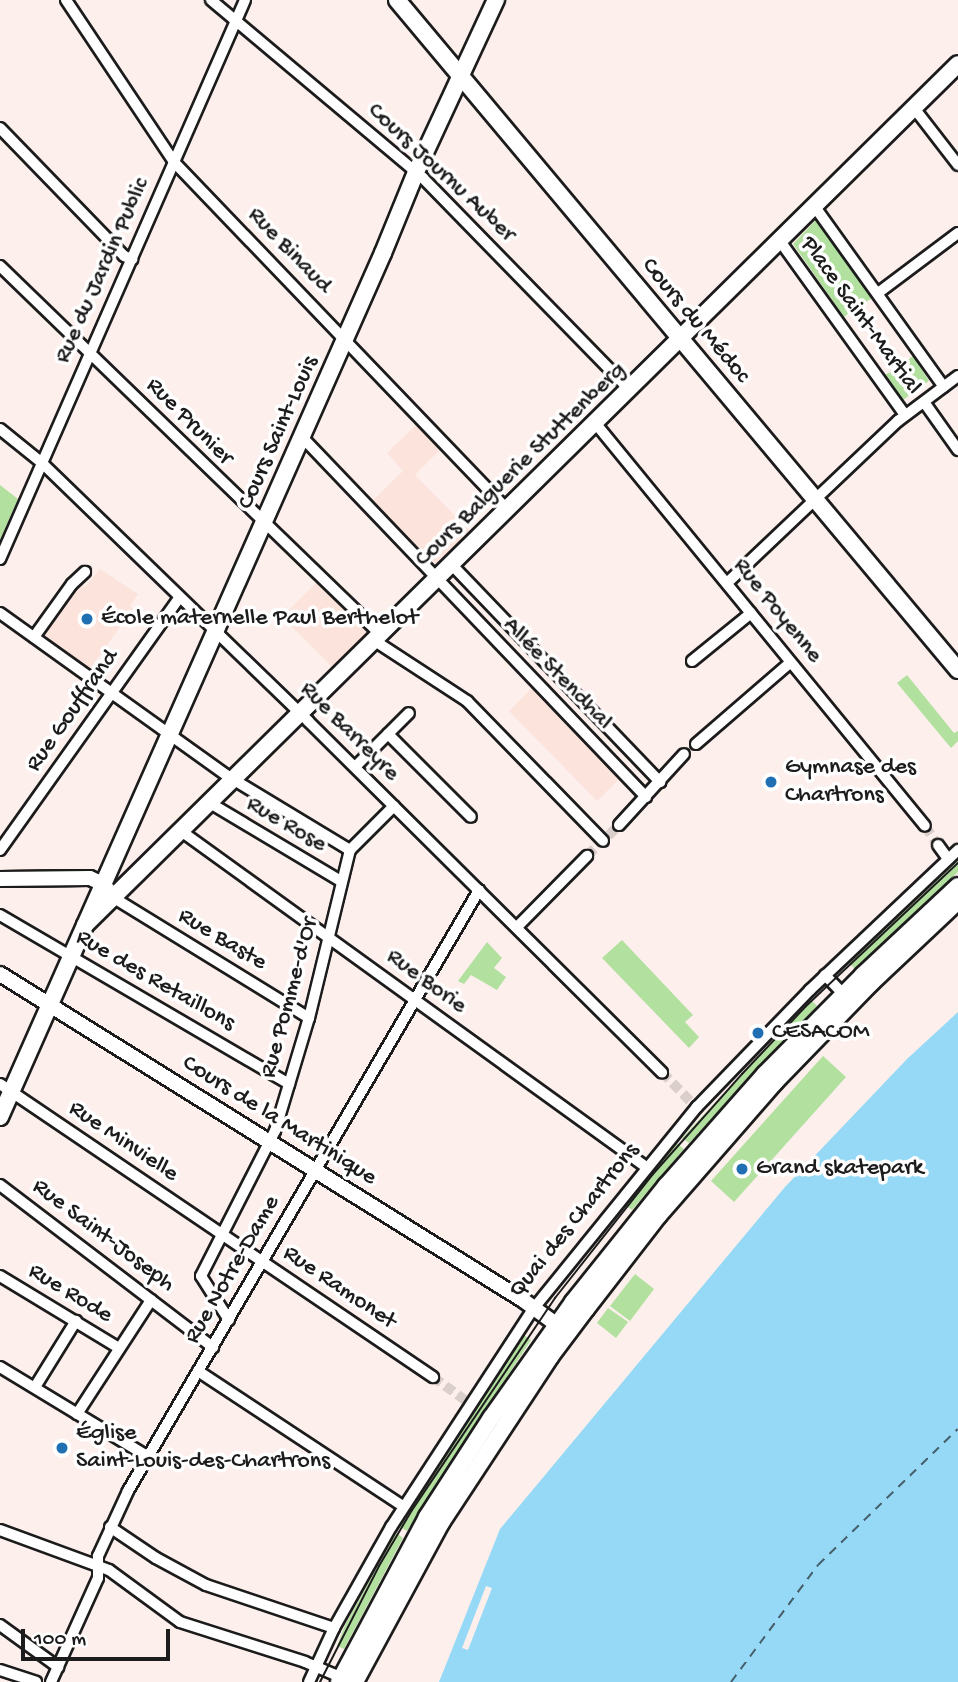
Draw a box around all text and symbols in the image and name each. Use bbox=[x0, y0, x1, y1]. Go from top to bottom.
street label: Cours Journu Auber bbox=[361, 97, 521, 249]
street label: Rue du Jardin Public bbox=[49, 174, 157, 368]
street label: Rue Binaud bbox=[241, 202, 337, 300]
street label: Place Saint-Martial bbox=[793, 231, 927, 401]
street label: Cours du Médoc bbox=[634, 253, 756, 389]
street label: Cours Saint-Louis bbox=[232, 352, 326, 514]
street label: Cours Balguerie Stuttenberg bbox=[409, 357, 633, 573]
street label: Rue Prunier bbox=[139, 372, 239, 472]
street label: Rue Poyenne bbox=[726, 553, 828, 669]
place label: École maternelle Paul Berthelot bbox=[101, 605, 418, 633]
marker: École maternelle Paul Berthelot bbox=[79, 611, 95, 627]
street label: Allée Stendhal bbox=[496, 612, 618, 736]
street label: Rue Gouffrand bbox=[20, 644, 126, 778]
street label: Rue Barreyre bbox=[293, 676, 405, 788]
place label: Gymnase des Chartrons bbox=[785, 754, 916, 810]
marker: Gymnase des Chartrons bbox=[763, 774, 779, 790]
street label: Rue Rose bbox=[241, 790, 331, 860]
street label: Rue Baste bbox=[172, 902, 272, 978]
street label: Rue Pomme-d'Or bbox=[255, 915, 325, 1081]
street label: Rue des Retaillons bbox=[70, 924, 240, 1038]
street label: Rue Borie bbox=[380, 943, 472, 1021]
place label: CESACOM bbox=[772, 1019, 869, 1047]
marker: CESACOM bbox=[750, 1025, 766, 1041]
street label: Cours de la Martinique bbox=[176, 1049, 382, 1193]
street label: Rue Minvielle bbox=[63, 1095, 183, 1189]
street label: Quai des Chartrons bbox=[504, 1138, 646, 1304]
place label: Grand skatepark bbox=[756, 1155, 923, 1183]
marker: Grand skatepark bbox=[734, 1161, 750, 1177]
street label: Rue Saint-Joseph bbox=[26, 1173, 180, 1299]
street label: Rue Notre-Dame bbox=[179, 1191, 287, 1349]
street label: Rue Ramonet bbox=[277, 1239, 401, 1337]
street label: Rue Rode bbox=[23, 1258, 117, 1330]
place label: Église Saint-Louis-des-Chartrons bbox=[76, 1420, 330, 1476]
marker: Église Saint-Louis-des-Chartrons bbox=[54, 1440, 70, 1456]
scale bar bbox=[24, 1616, 173, 1660]
text: 100 m bbox=[34, 1628, 86, 1653]

